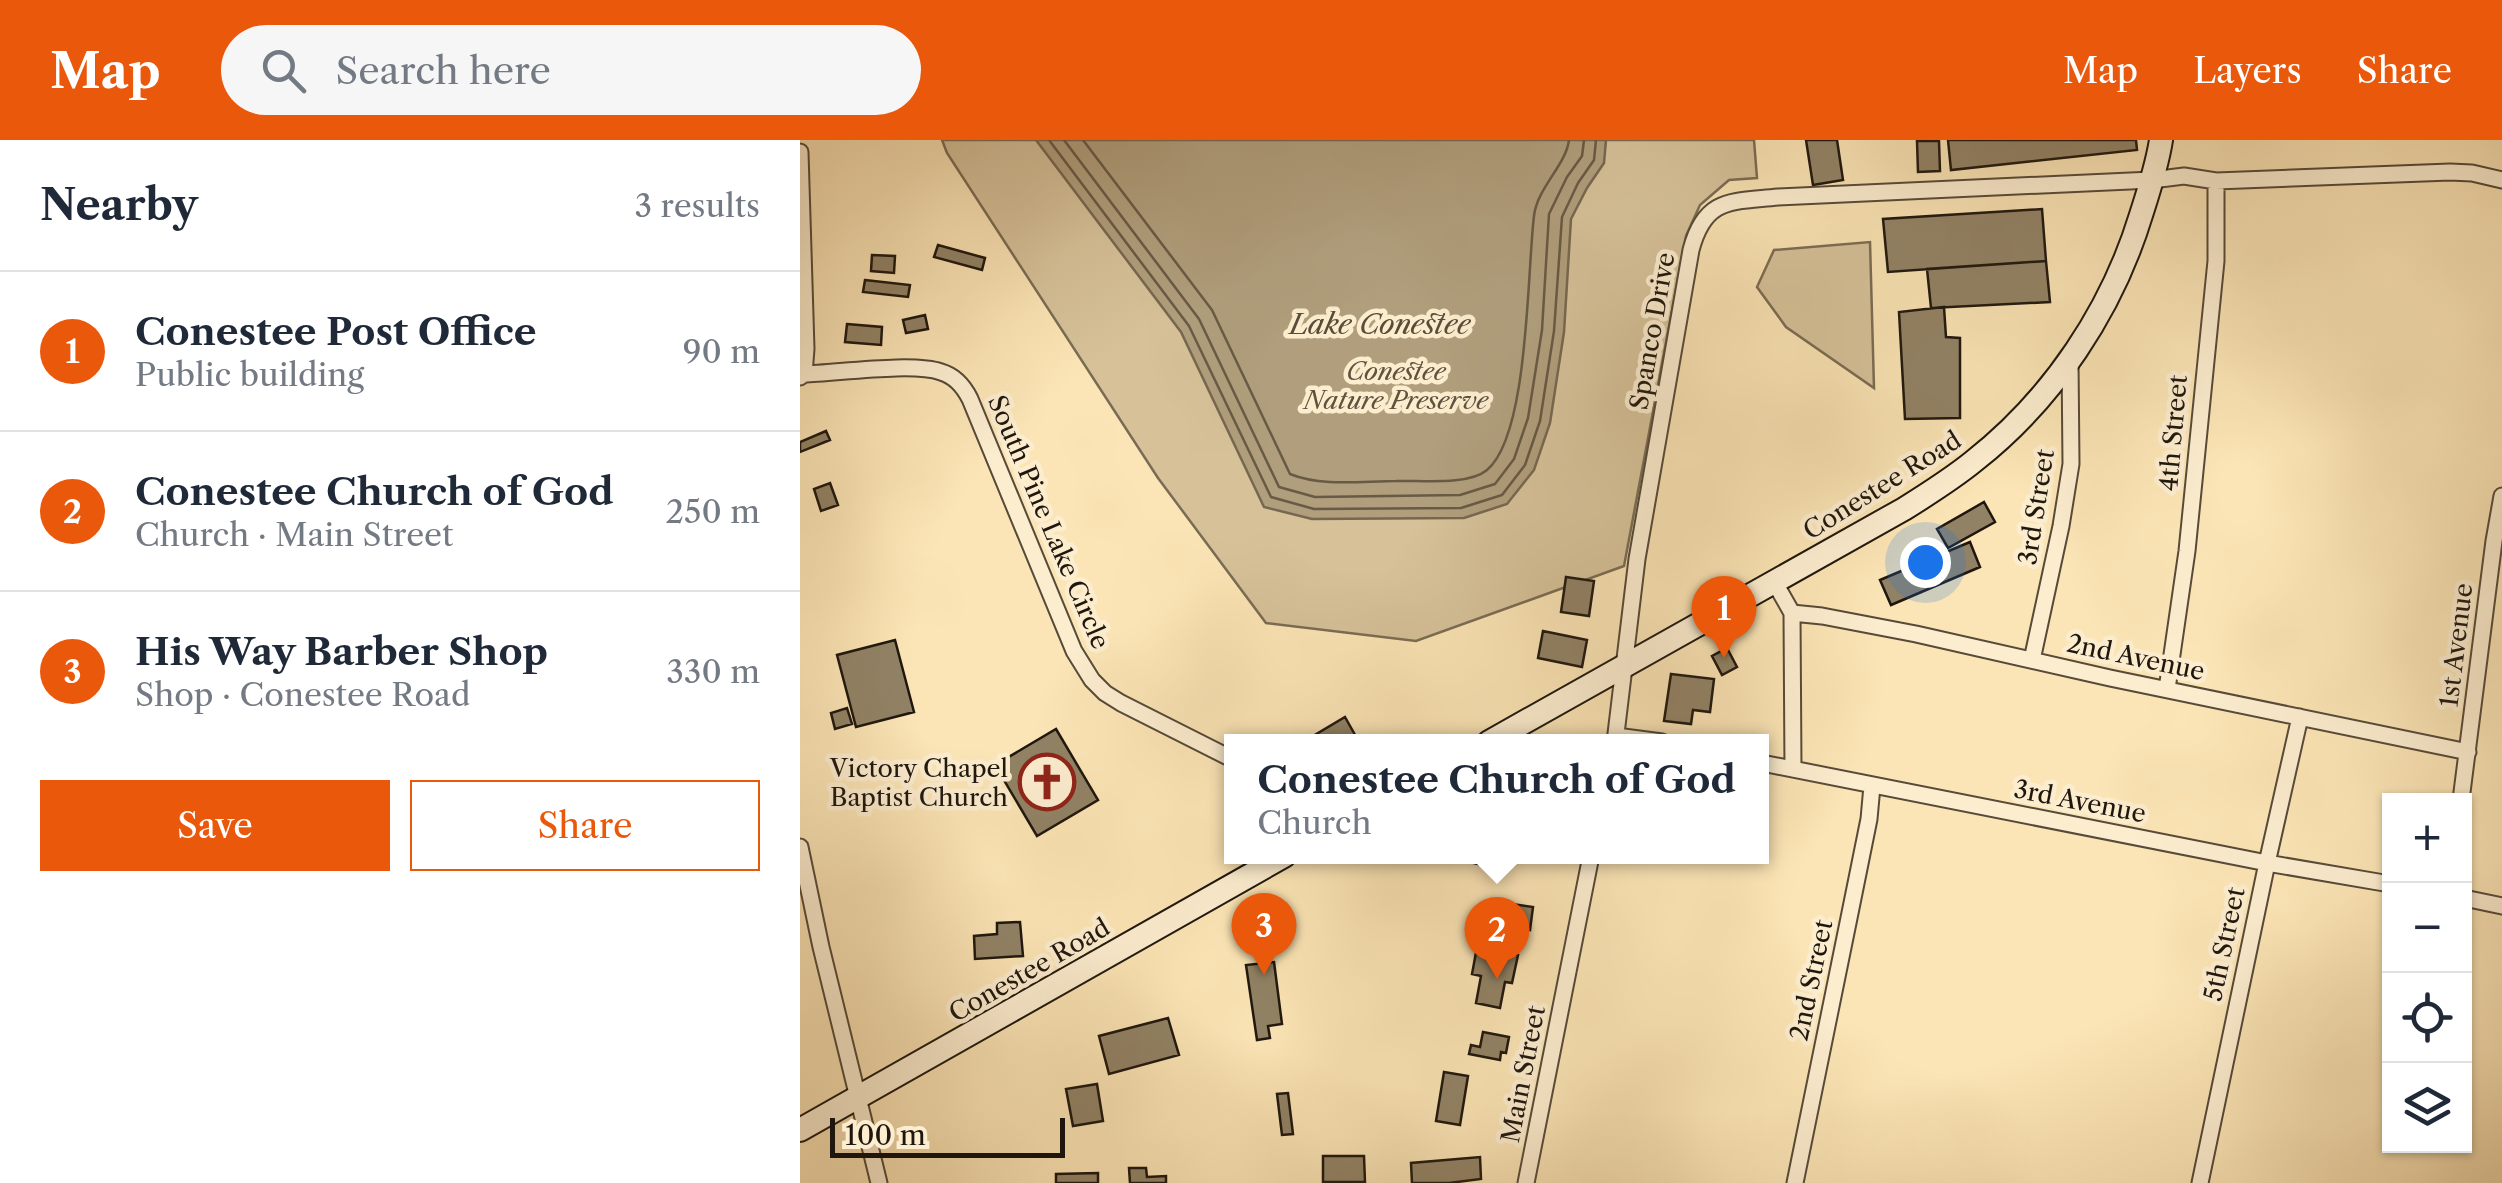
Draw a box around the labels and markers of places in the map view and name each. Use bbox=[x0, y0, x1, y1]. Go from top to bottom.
pin: 1 bbox=[1692, 576, 1756, 658]
church icon: Victory Chapel Baptist Church bbox=[1017, 752, 1077, 812]
place label: Victory Chapel Baptist Church bbox=[829, 753, 1008, 813]
pin: 3 bbox=[1232, 892, 1296, 975]
pin: 2 bbox=[1464, 896, 1530, 979]

